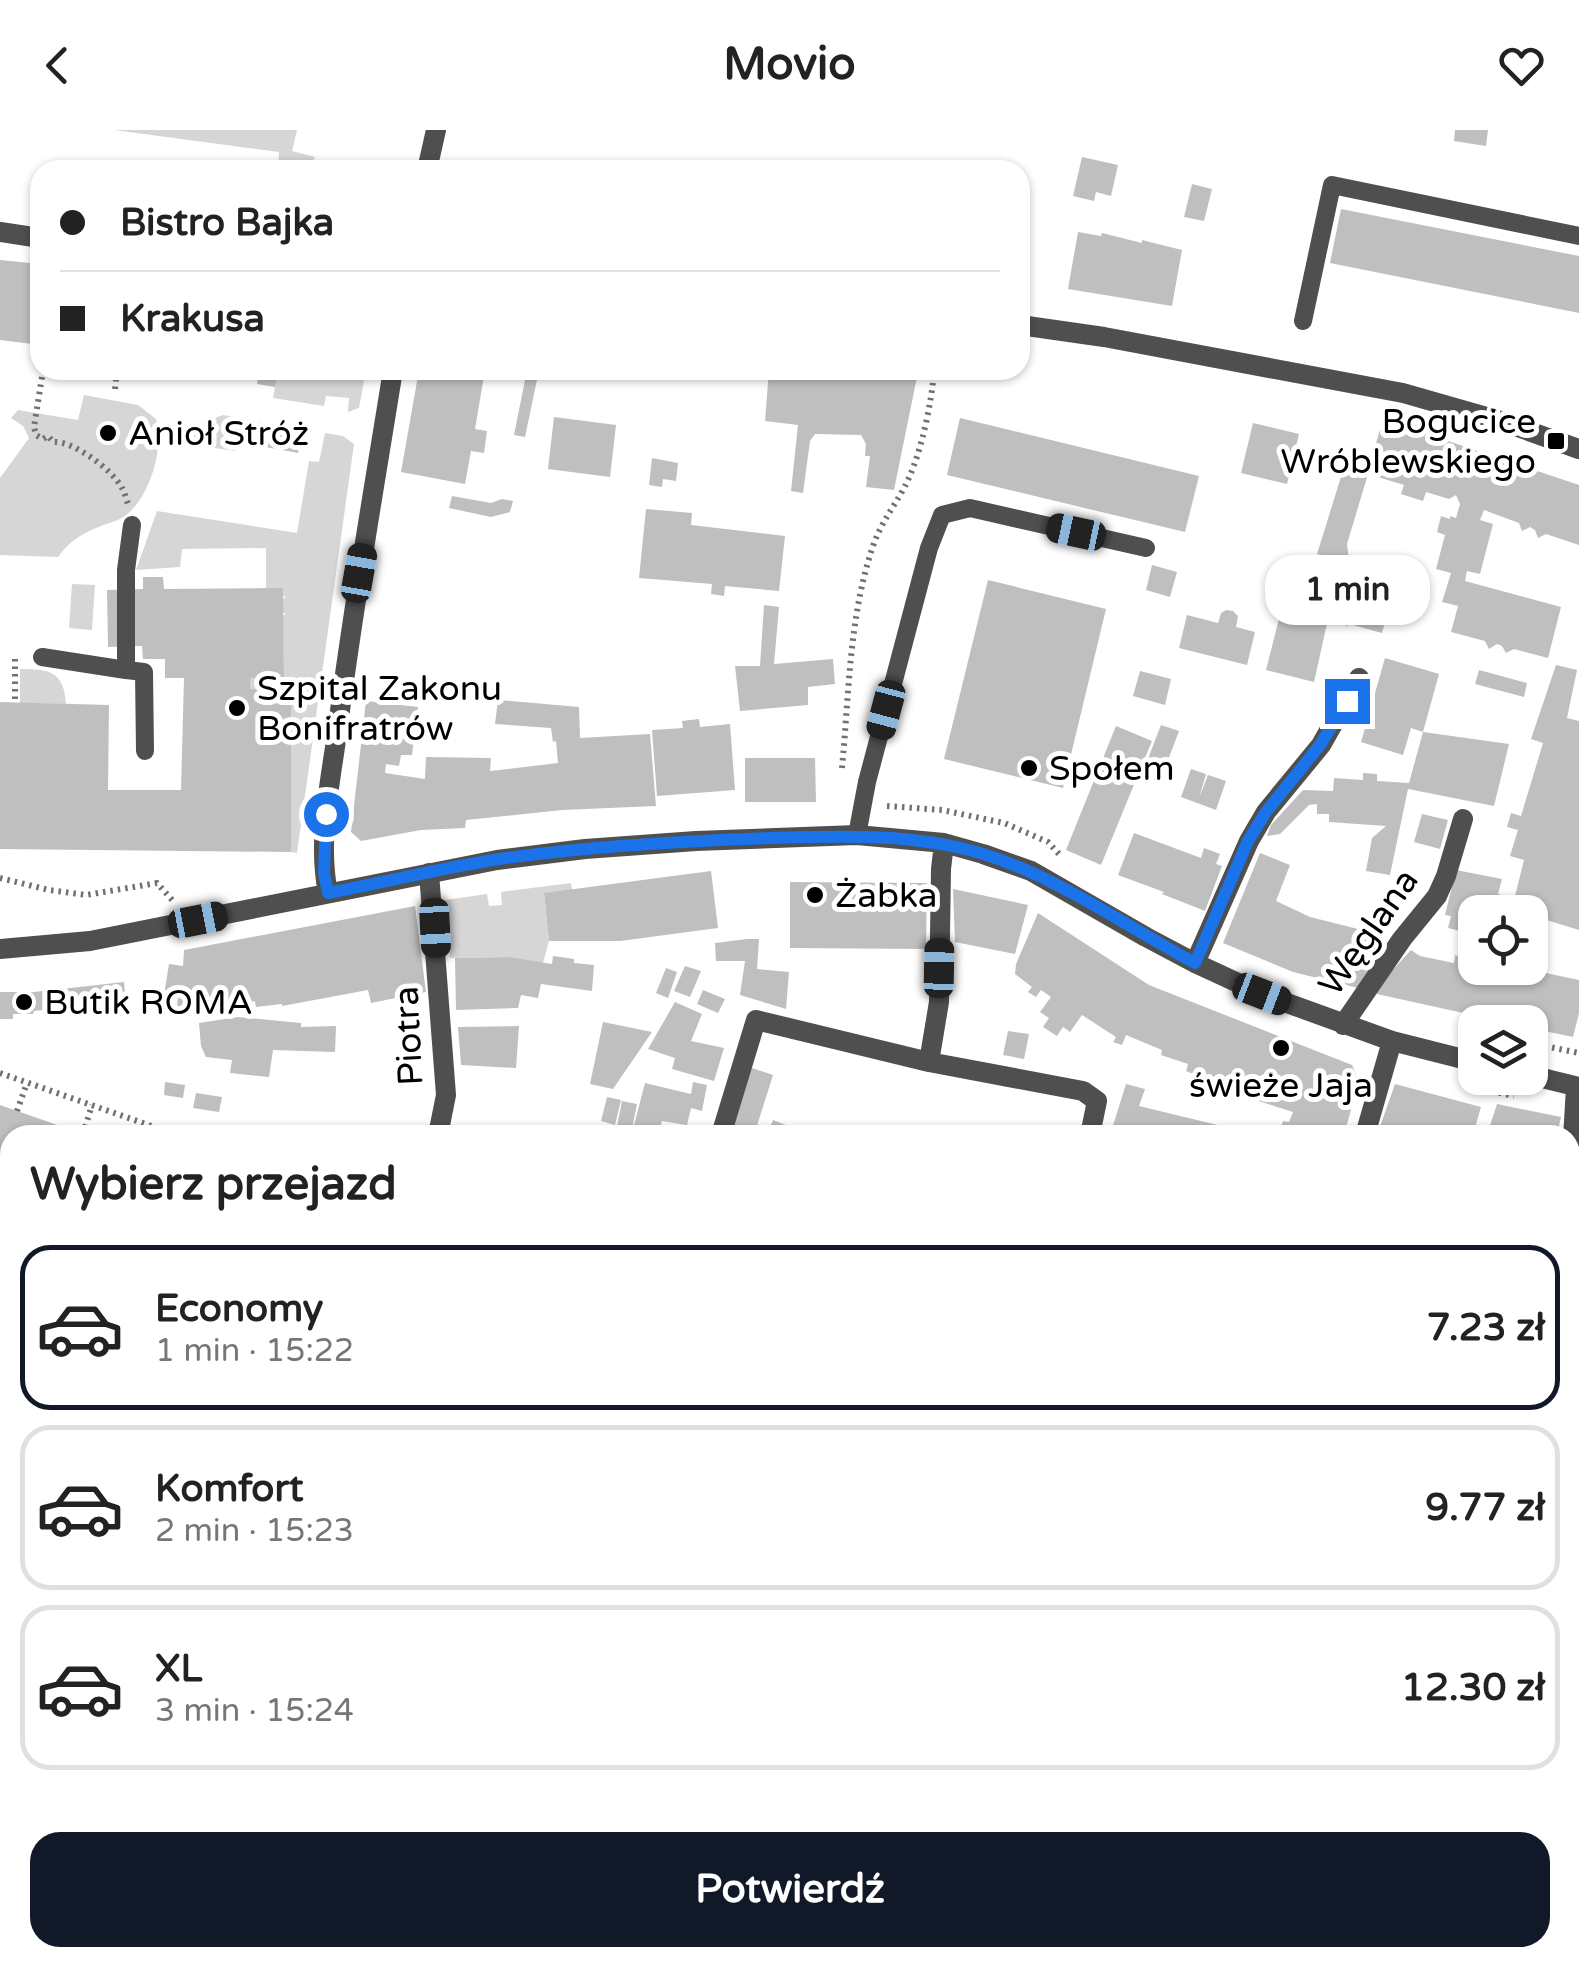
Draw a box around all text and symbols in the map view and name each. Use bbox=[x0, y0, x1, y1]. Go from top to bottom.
icon: back bbox=[30, 38, 85, 93]
text: Movio bbox=[723, 38, 856, 92]
icon: heart bbox=[1494, 38, 1549, 93]
text: Bistro Bajka bbox=[120, 200, 334, 246]
text: Krakusa bbox=[120, 296, 265, 342]
place label: Bogucice Wróblewskiego bbox=[1281, 401, 1536, 483]
place label: Anioł Stróż bbox=[128, 413, 309, 455]
marker: Anioł Stróż bbox=[97, 422, 119, 444]
marker: Bogucice Wróblewskiego bbox=[1545, 430, 1567, 452]
car bbox=[1044, 511, 1108, 553]
car bbox=[339, 541, 379, 605]
callout: 1 min bbox=[1264, 556, 1430, 626]
text: 1 min bbox=[1305, 571, 1390, 609]
place label: Szpital Zakonu Bonifratrów bbox=[257, 668, 502, 750]
car bbox=[864, 677, 908, 743]
route end bbox=[1325, 679, 1370, 724]
marker: Szpital Zakonu Bonifratrów bbox=[226, 697, 248, 719]
place label: Społem bbox=[1049, 748, 1175, 790]
marker: Społem bbox=[1018, 757, 1040, 779]
route start bbox=[304, 792, 349, 837]
street label: Węglana bbox=[1310, 861, 1428, 1004]
place label: Żabka bbox=[835, 875, 937, 917]
marker: Żabka bbox=[804, 884, 826, 906]
map controls bbox=[1458, 895, 1548, 1095]
button: locate bbox=[1458, 895, 1548, 985]
car bbox=[418, 897, 452, 959]
car bbox=[166, 900, 230, 940]
car bbox=[923, 938, 955, 998]
car bbox=[1229, 969, 1295, 1019]
place label: Butik ROMA bbox=[44, 982, 253, 1024]
street label: Piotra bbox=[385, 985, 433, 1087]
marker: Butik ROMA bbox=[13, 991, 35, 1013]
button: layers bbox=[1458, 1005, 1548, 1095]
marker: świeże Jaja bbox=[1270, 1037, 1292, 1059]
place label: świeże Jaja bbox=[1189, 1065, 1373, 1107]
text: Wybierz przejazd bbox=[30, 1158, 397, 1212]
icon: car bbox=[35, 1283, 125, 1373]
text: Economy bbox=[155, 1286, 323, 1332]
text: 7.23 zł bbox=[1427, 1305, 1545, 1351]
text: 1 min · 15:22 bbox=[155, 1332, 354, 1370]
icon: car bbox=[35, 1463, 125, 1553]
text: Komfort bbox=[155, 1466, 304, 1512]
text: 9.77 zł bbox=[1425, 1485, 1545, 1531]
text: 2 min · 15:23 bbox=[155, 1512, 354, 1550]
icon: car bbox=[35, 1643, 125, 1733]
text: XL bbox=[155, 1646, 202, 1692]
text: 12.30 zł bbox=[1401, 1665, 1545, 1711]
text: 3 min · 15:24 bbox=[155, 1692, 354, 1730]
button: Potwierdź bbox=[30, 1832, 1550, 1947]

